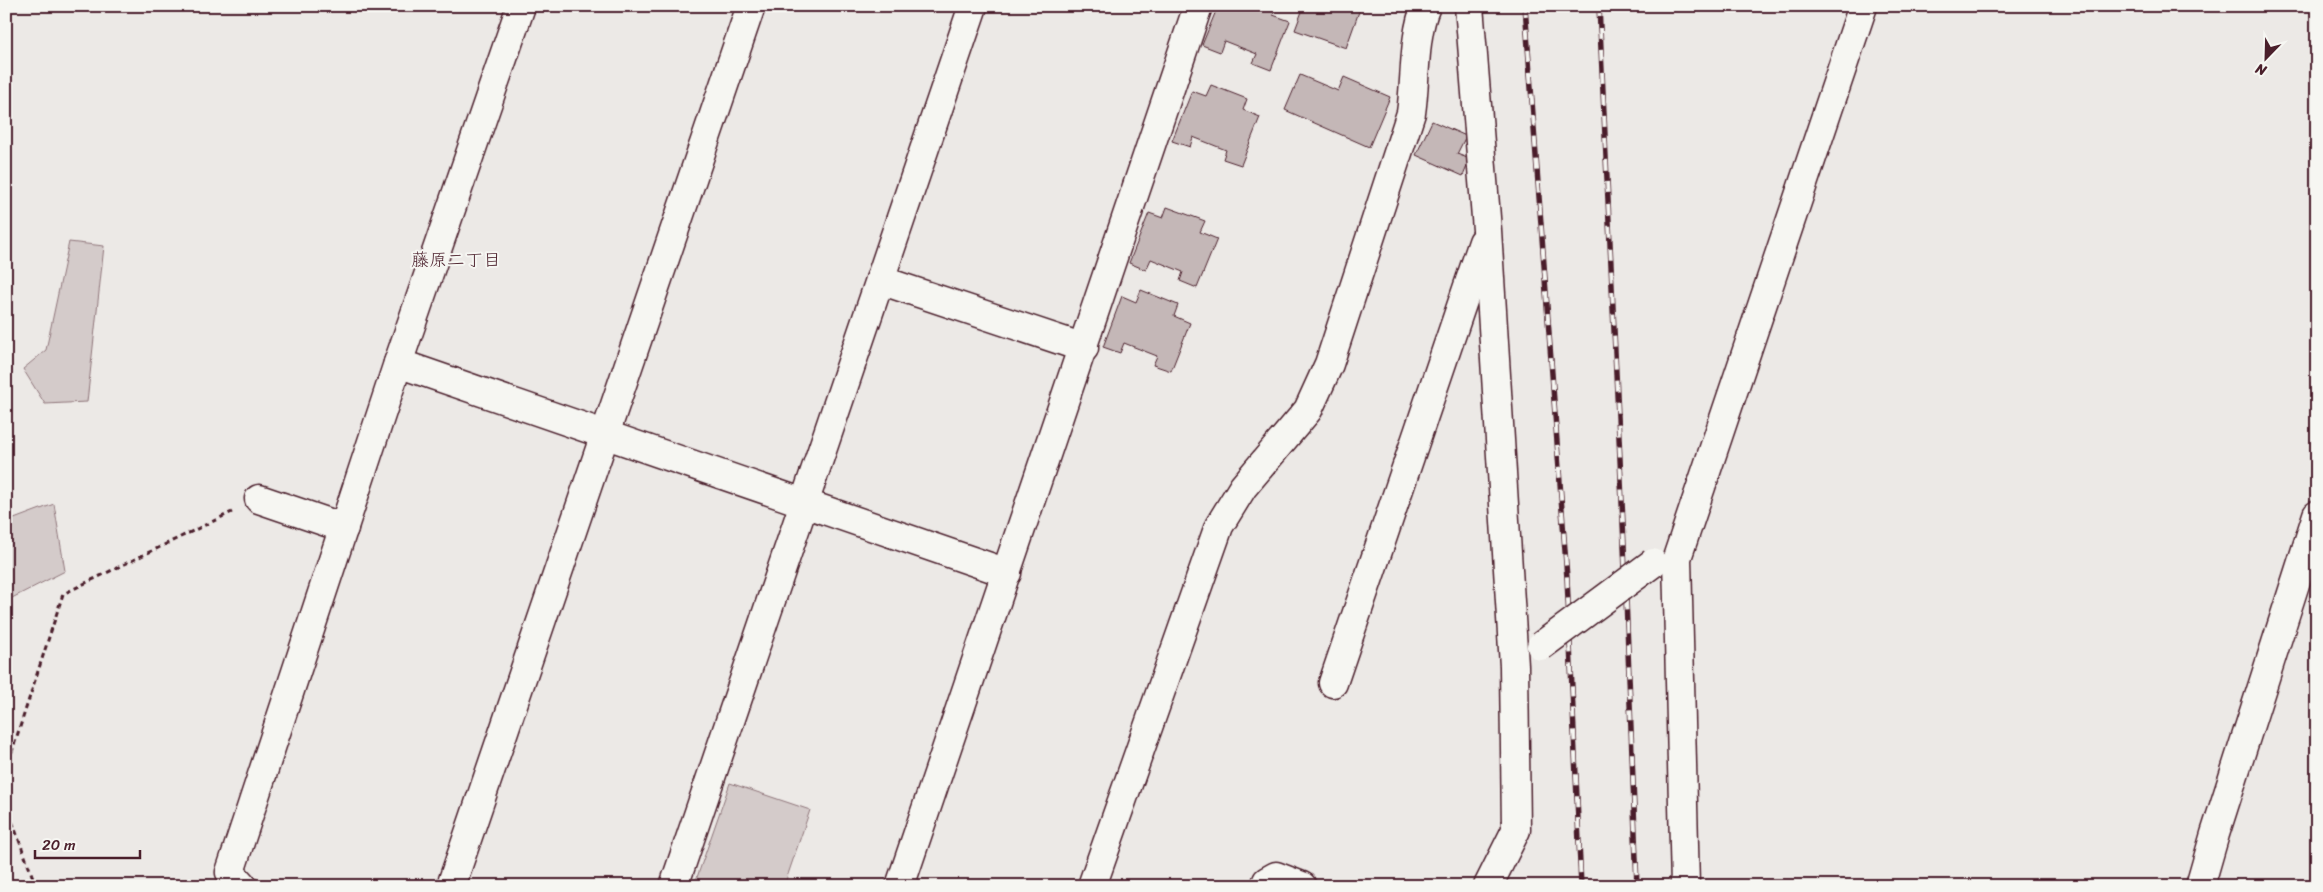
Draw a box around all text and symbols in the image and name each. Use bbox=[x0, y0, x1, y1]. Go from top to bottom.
north arrow bbox=[2240, 32, 2290, 82]
text: N bbox=[2251, 56, 2271, 83]
district label: 藤原二丁目 bbox=[411, 244, 501, 276]
scale bar bbox=[35, 827, 140, 859]
text: 20 m bbox=[42, 832, 76, 858]

